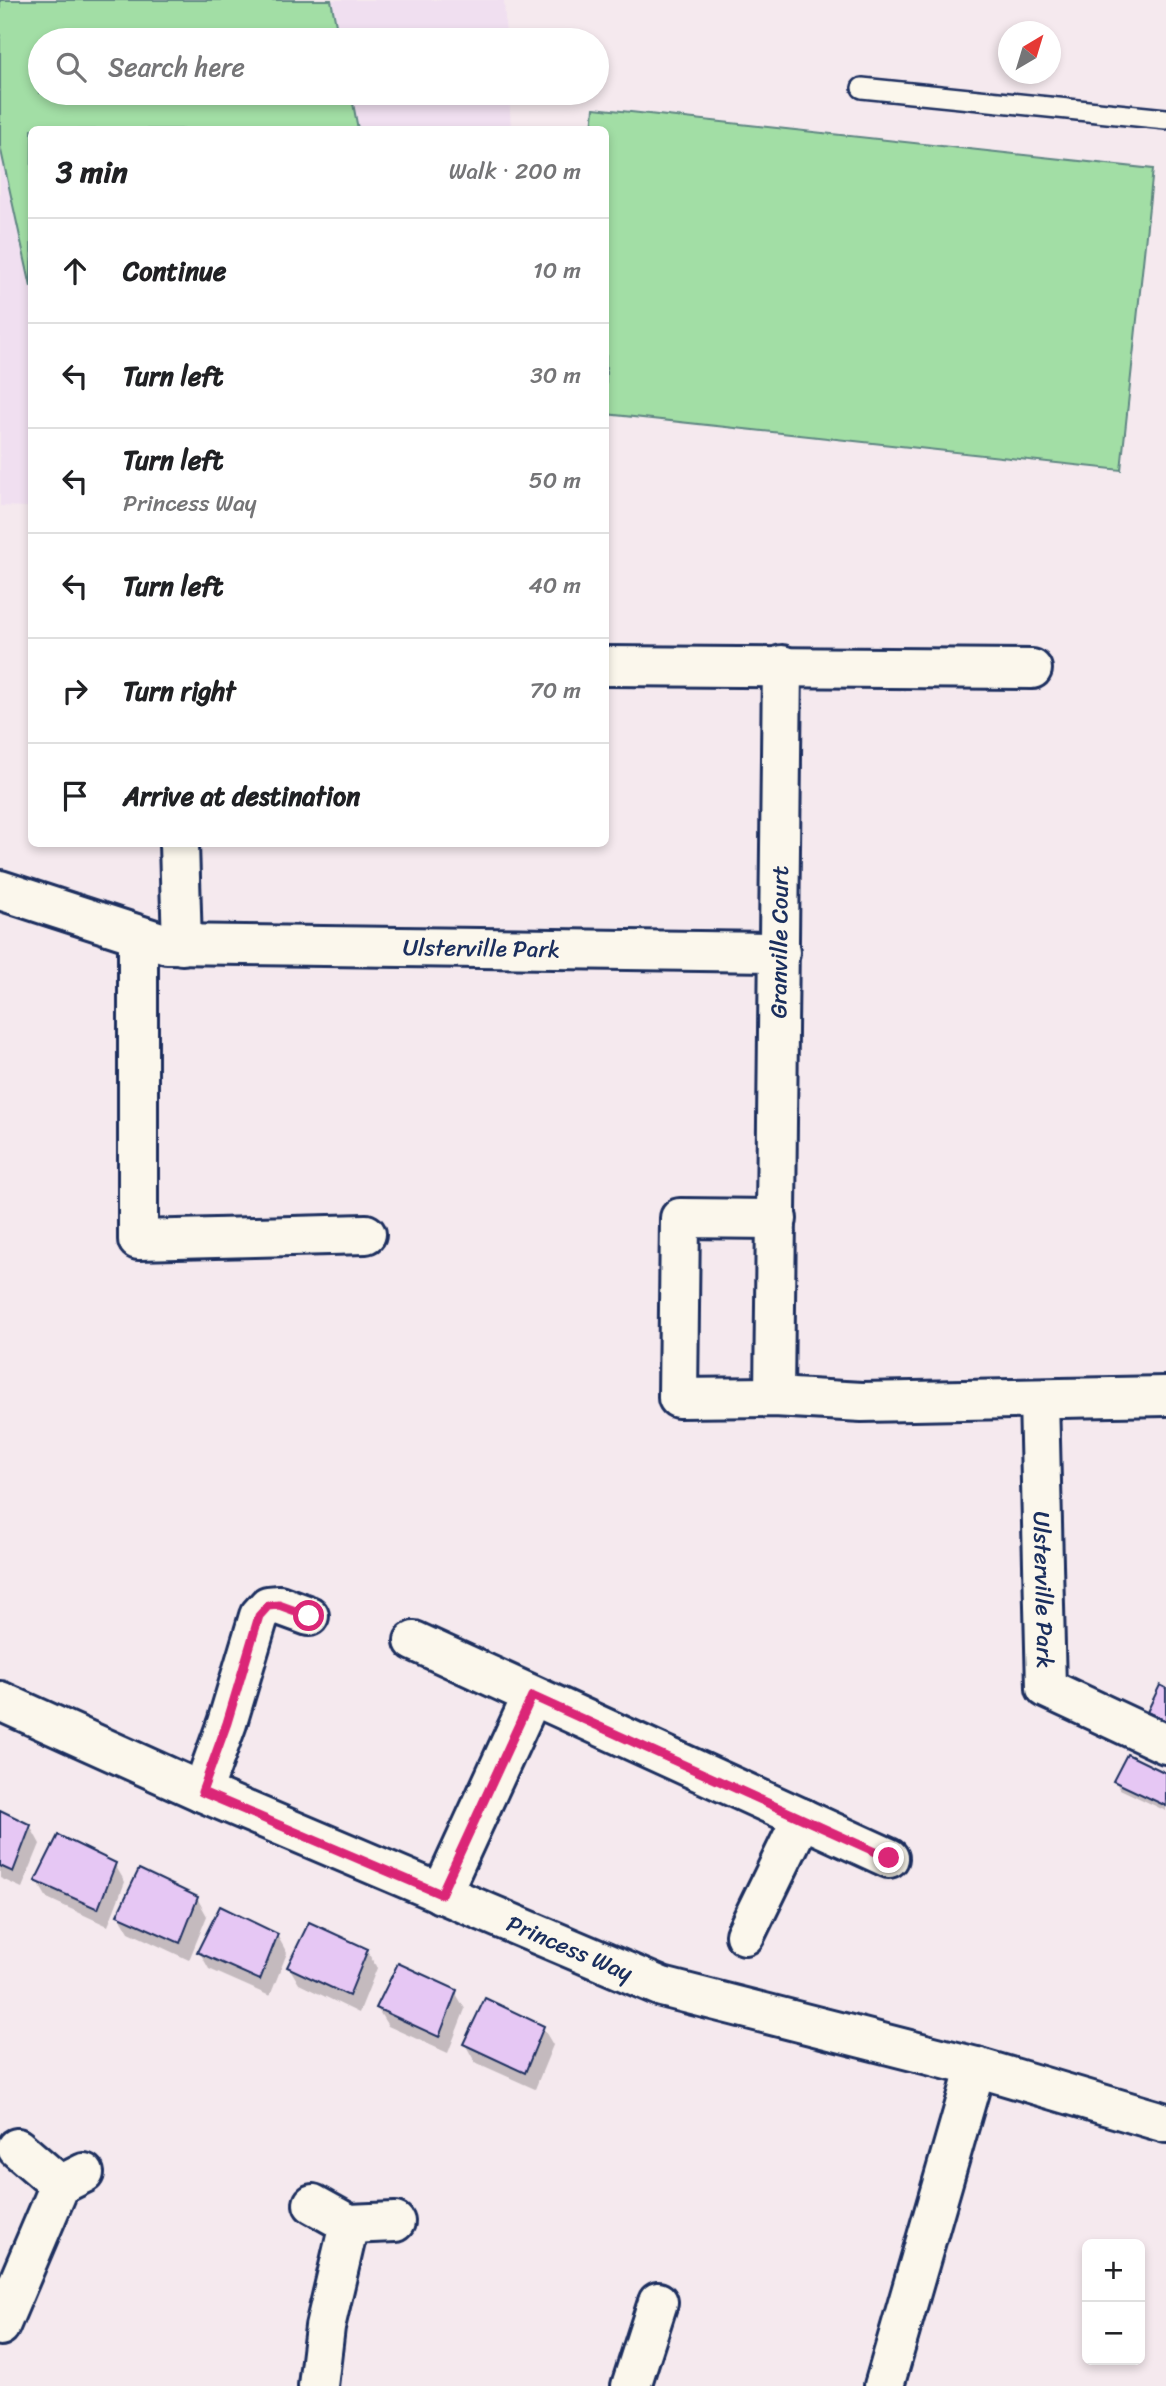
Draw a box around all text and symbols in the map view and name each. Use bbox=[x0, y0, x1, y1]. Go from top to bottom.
north arrow bbox=[998, 21, 1061, 84]
search box bbox=[28, 28, 609, 105]
text: Search here bbox=[108, 44, 245, 90]
icon: search bbox=[52, 48, 90, 86]
text: 3 min bbox=[56, 145, 128, 199]
text: Walk · 200 m bbox=[449, 151, 581, 192]
text: Continue bbox=[123, 248, 226, 294]
text: 10 m bbox=[533, 250, 581, 291]
icon: ahead bbox=[56, 252, 94, 290]
text: Turn left bbox=[123, 353, 223, 399]
text: 30 m bbox=[530, 355, 581, 396]
icon: left bbox=[56, 357, 94, 395]
text: Turn left bbox=[123, 437, 223, 483]
text: 50 m bbox=[529, 460, 581, 501]
icon: left bbox=[56, 462, 94, 500]
text: Princess Way bbox=[123, 483, 257, 524]
text: Turn left bbox=[123, 563, 223, 609]
text: 40 m bbox=[528, 565, 581, 606]
icon: left bbox=[56, 567, 94, 605]
text: Turn right bbox=[123, 668, 236, 714]
text: 70 m bbox=[530, 670, 581, 711]
icon: right bbox=[56, 672, 94, 710]
text: Arrive at destination bbox=[123, 773, 360, 819]
icon: arrive bbox=[56, 777, 94, 815]
street label: Granville Court bbox=[758, 865, 800, 1019]
street label: Ulsterville Park bbox=[403, 927, 560, 970]
street label: Ulsterville Park bbox=[1021, 1511, 1066, 1669]
route start bbox=[293, 1600, 324, 1631]
route end bbox=[873, 1842, 904, 1873]
street label: Princess Way bbox=[500, 1903, 640, 1993]
map controls bbox=[1082, 2239, 1145, 2365]
button: + bbox=[1082, 2239, 1145, 2302]
button: − bbox=[1082, 2302, 1145, 2365]

